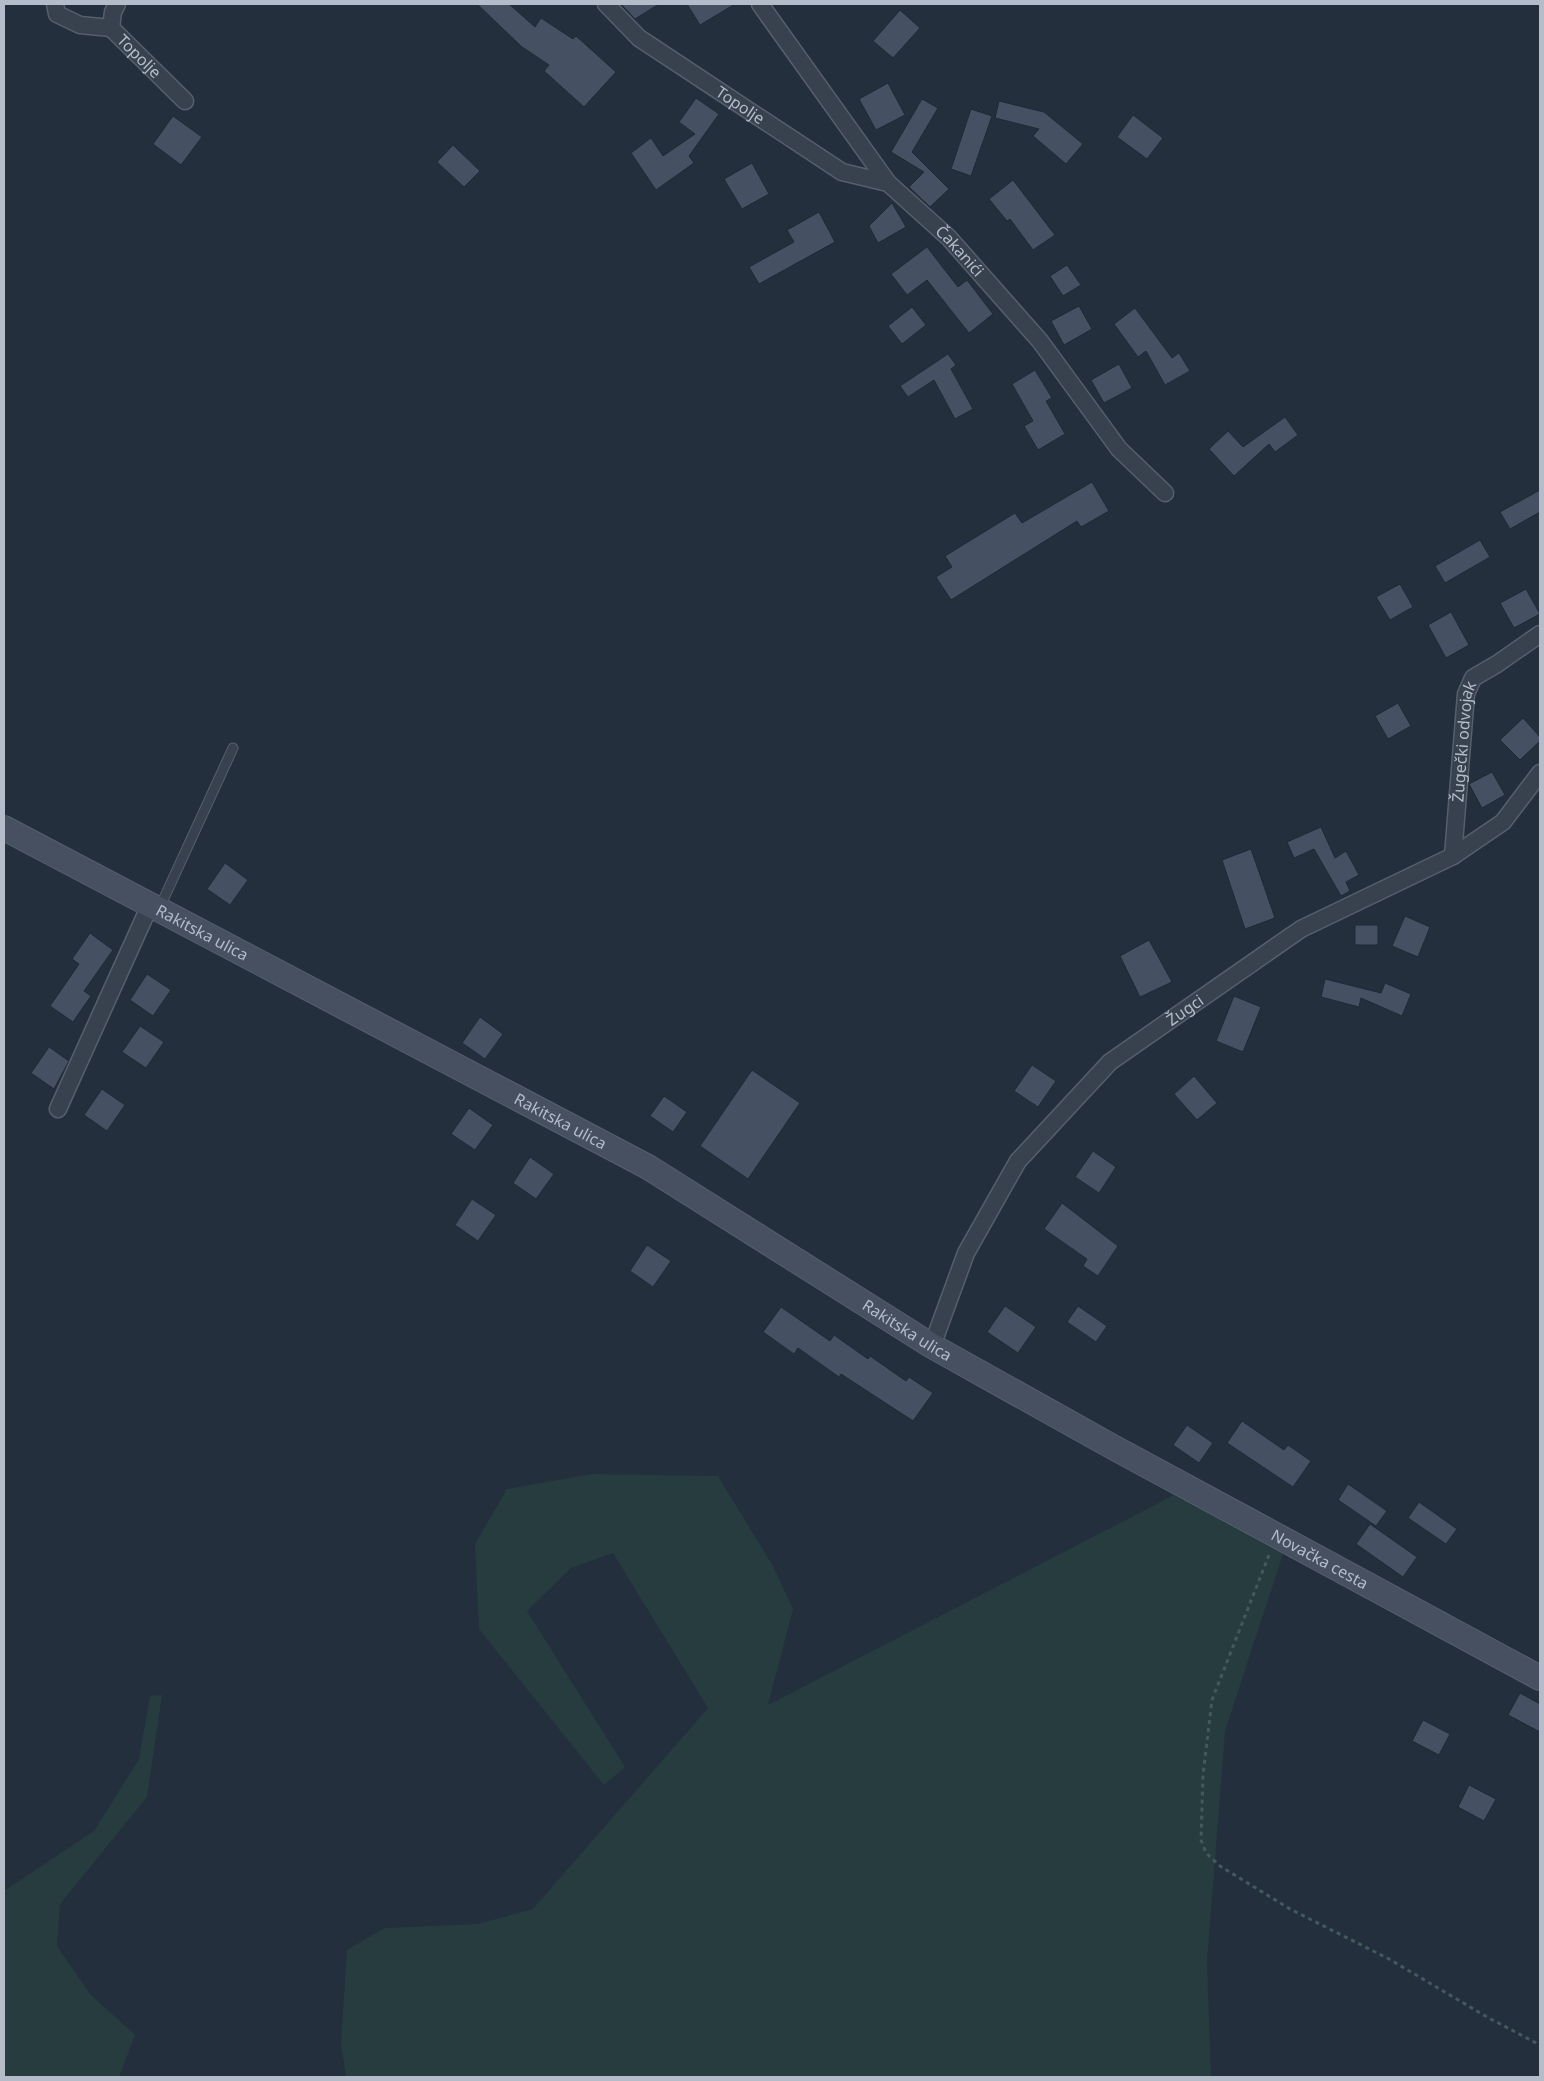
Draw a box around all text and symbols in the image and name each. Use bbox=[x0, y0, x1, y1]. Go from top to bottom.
street label: Topolje bbox=[112, 29, 166, 83]
street label: Topolje bbox=[712, 81, 769, 129]
street label: Čakanići bbox=[931, 220, 989, 281]
street label: Žugečki odvojak bbox=[1446, 677, 1482, 803]
street label: Rakitska ulica bbox=[152, 899, 252, 966]
street label: Žugci bbox=[1162, 989, 1208, 1031]
street label: Rakitska ulica bbox=[511, 1088, 611, 1154]
street label: Rakitska ulica bbox=[858, 1294, 956, 1366]
street label: Novačka cesta bbox=[1268, 1524, 1372, 1594]

